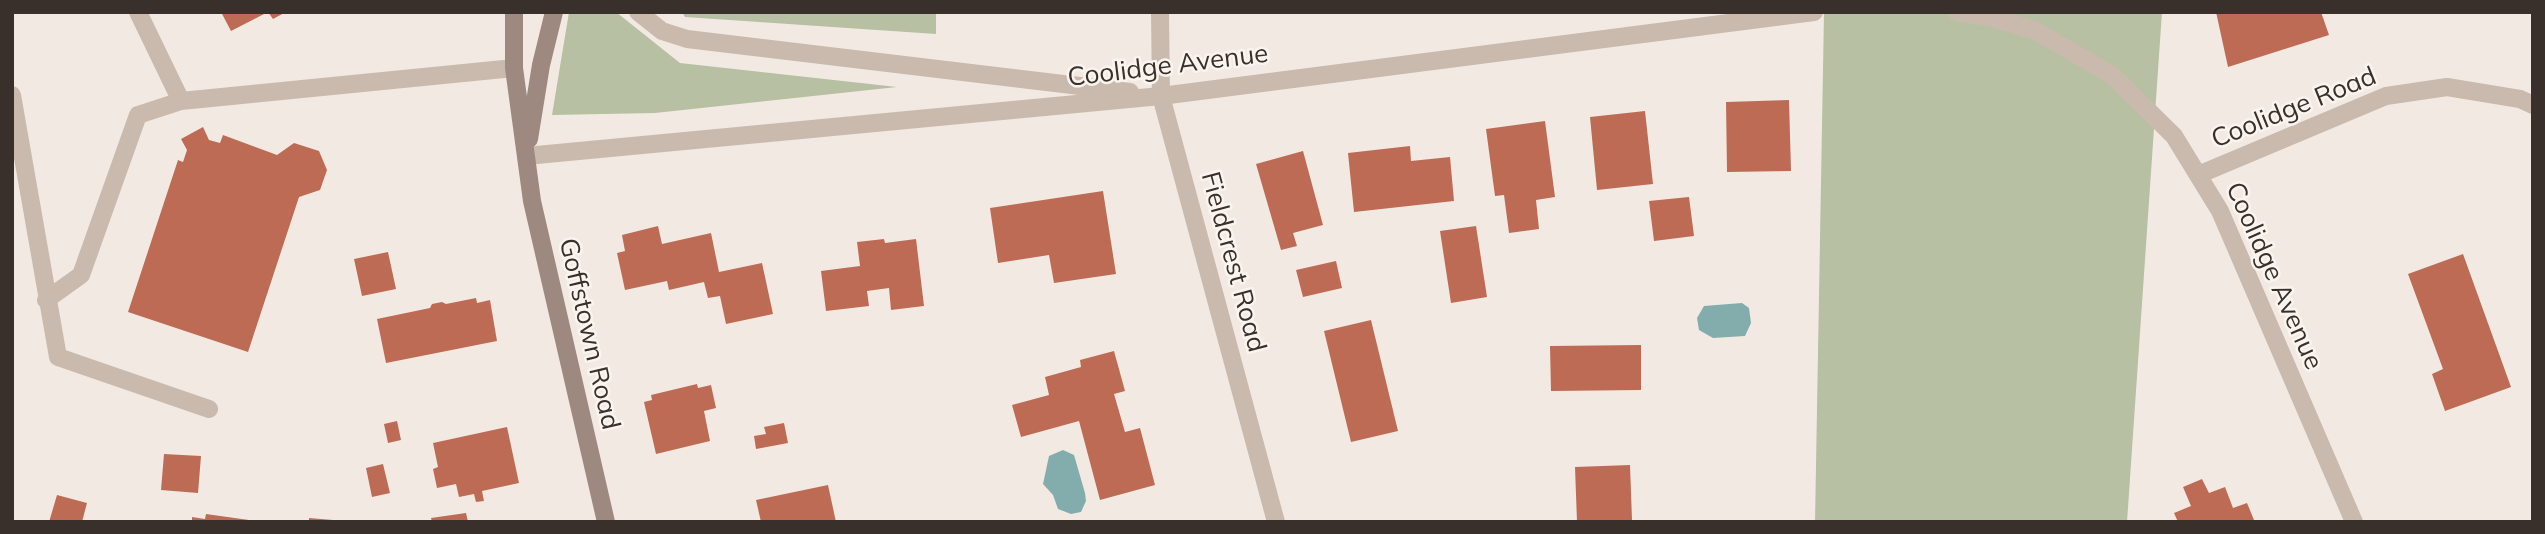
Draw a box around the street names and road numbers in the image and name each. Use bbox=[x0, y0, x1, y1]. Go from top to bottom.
street label: Coolidge Avenue bbox=[1066, 38, 1270, 94]
street label: Coolidge Road bbox=[2207, 61, 2381, 155]
street label: Fieldcrest Road bbox=[1194, 168, 1272, 356]
street label: Coolidge Avenue bbox=[2219, 178, 2329, 374]
street label: Goffstown Road bbox=[552, 235, 626, 433]

